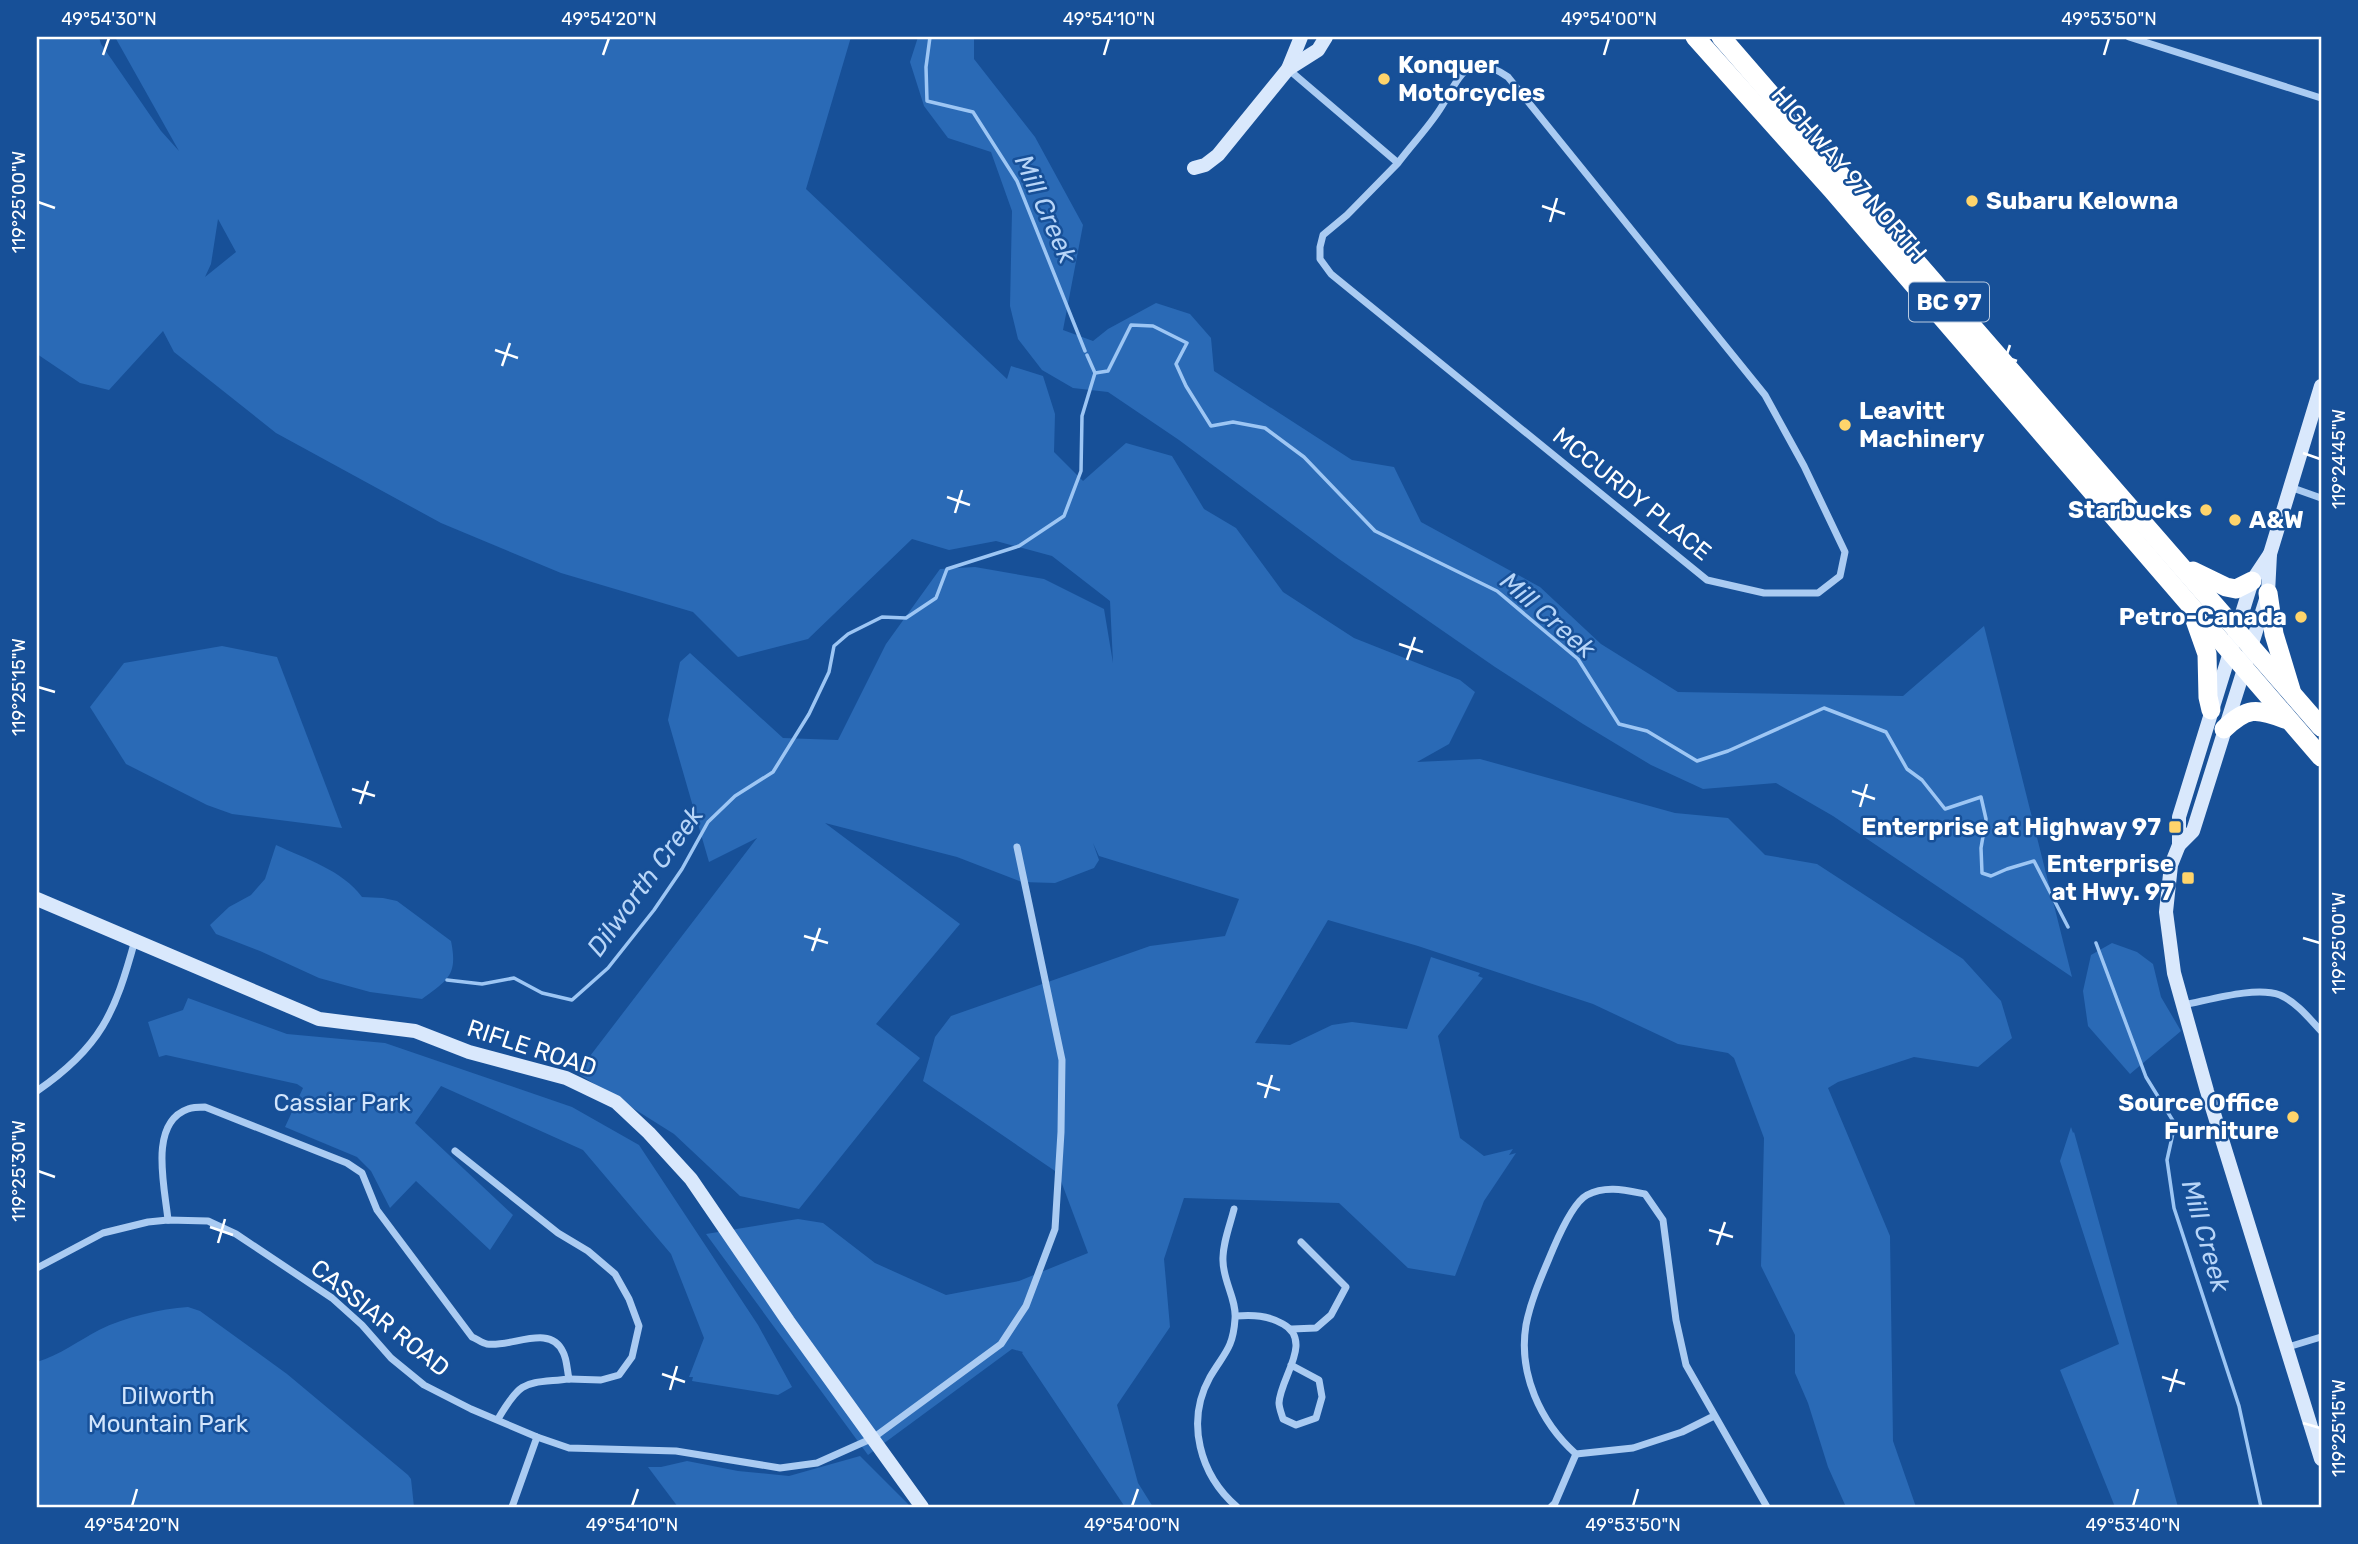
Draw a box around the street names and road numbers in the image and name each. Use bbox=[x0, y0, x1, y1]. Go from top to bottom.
street label: HIGHWAY 97 NORTH bbox=[1765, 81, 1933, 267]
road number: BC 97 bbox=[1909, 282, 1989, 322]
street label: MCCURDY PLACE bbox=[1547, 422, 1717, 566]
street label: RIFLE ROAD bbox=[464, 1014, 600, 1082]
street label: CASSIAR ROAD bbox=[305, 1254, 455, 1382]

